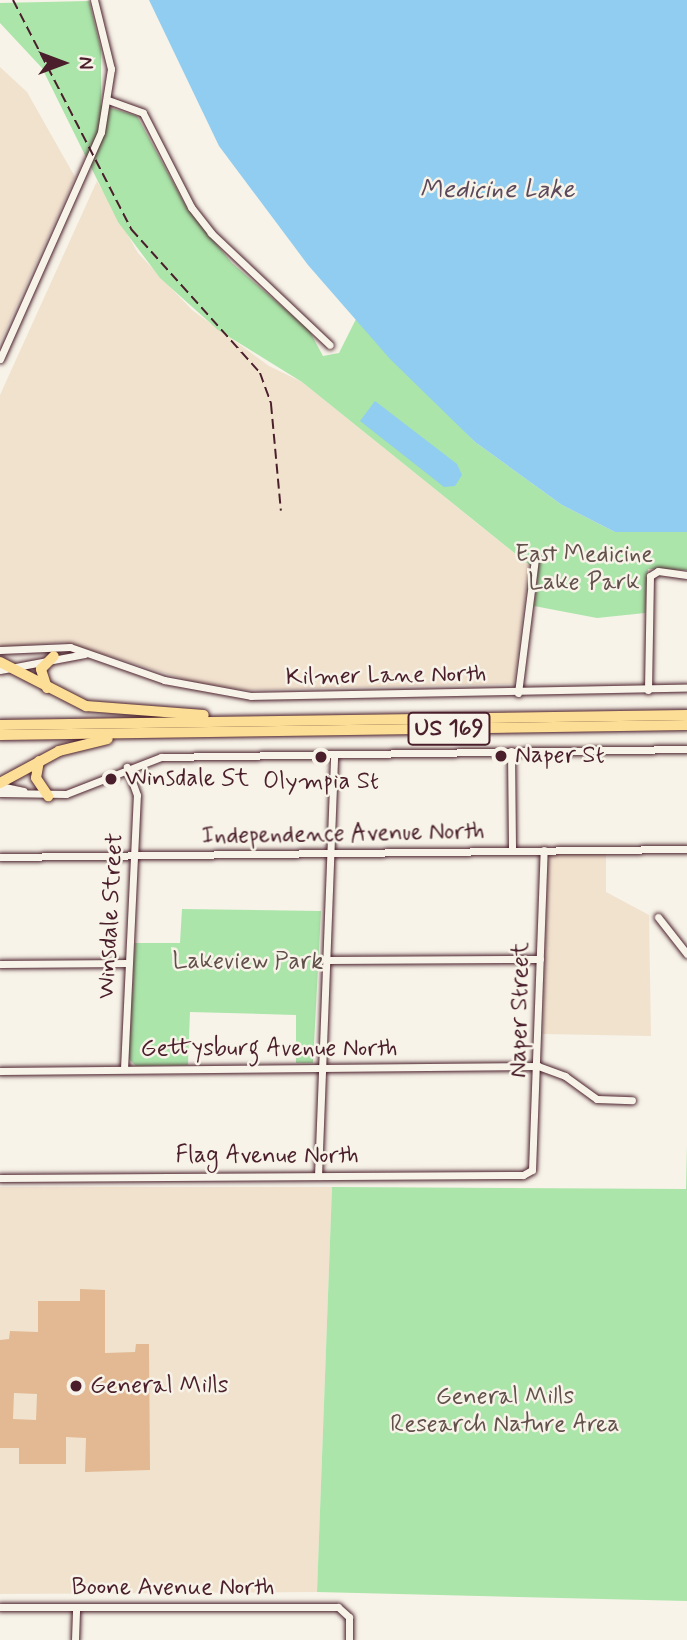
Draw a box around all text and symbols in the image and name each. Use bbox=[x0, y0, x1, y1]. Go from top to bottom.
north arrow bbox=[28, 28, 98, 98]
text: N bbox=[72, 57, 97, 69]
water label: Medicine Lake bbox=[417, 175, 577, 207]
park label: East Medicine Lake Park bbox=[515, 541, 653, 597]
street label: Kilmer Lane North bbox=[288, 660, 484, 692]
road number: US 169 bbox=[407, 709, 491, 748]
place label: Naper St bbox=[515, 742, 605, 770]
marker: Naper St bbox=[493, 748, 509, 764]
marker: Olympia St bbox=[313, 749, 329, 765]
place label: Winsdale St bbox=[125, 765, 244, 793]
place label: Olympia St bbox=[263, 768, 379, 796]
marker: Winsdale St bbox=[103, 771, 119, 787]
street label: Independence Avenue North bbox=[199, 817, 487, 851]
street label: Winsdale Street bbox=[92, 833, 130, 999]
street label: Naper Street bbox=[504, 942, 536, 1078]
park label: Lakeview Park bbox=[173, 948, 323, 976]
street label: Gettysburg Avenue North bbox=[138, 1035, 400, 1063]
street label: Flag Avenue North bbox=[173, 1142, 361, 1170]
place label: General Mills bbox=[90, 1372, 227, 1400]
marker: General Mills bbox=[68, 1378, 84, 1394]
park label: General Mills Research Nature Area bbox=[389, 1383, 621, 1439]
street label: Boone Avenue North bbox=[71, 1574, 275, 1602]

